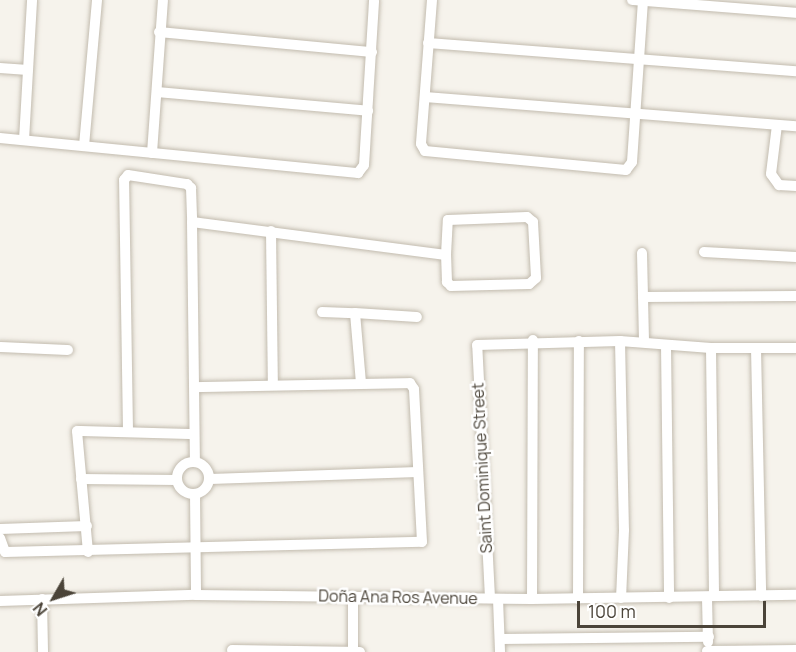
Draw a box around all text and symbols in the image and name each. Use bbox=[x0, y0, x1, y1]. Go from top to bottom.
street label: Saint Dominique Street bbox=[468, 382, 496, 554]
north arrow bbox=[24, 568, 84, 628]
street label: Doña Ana Ros Avenue bbox=[318, 586, 478, 608]
scale bar bbox=[580, 589, 769, 627]
text: N bbox=[28, 598, 52, 621]
text: 100 m bbox=[588, 599, 636, 623]

